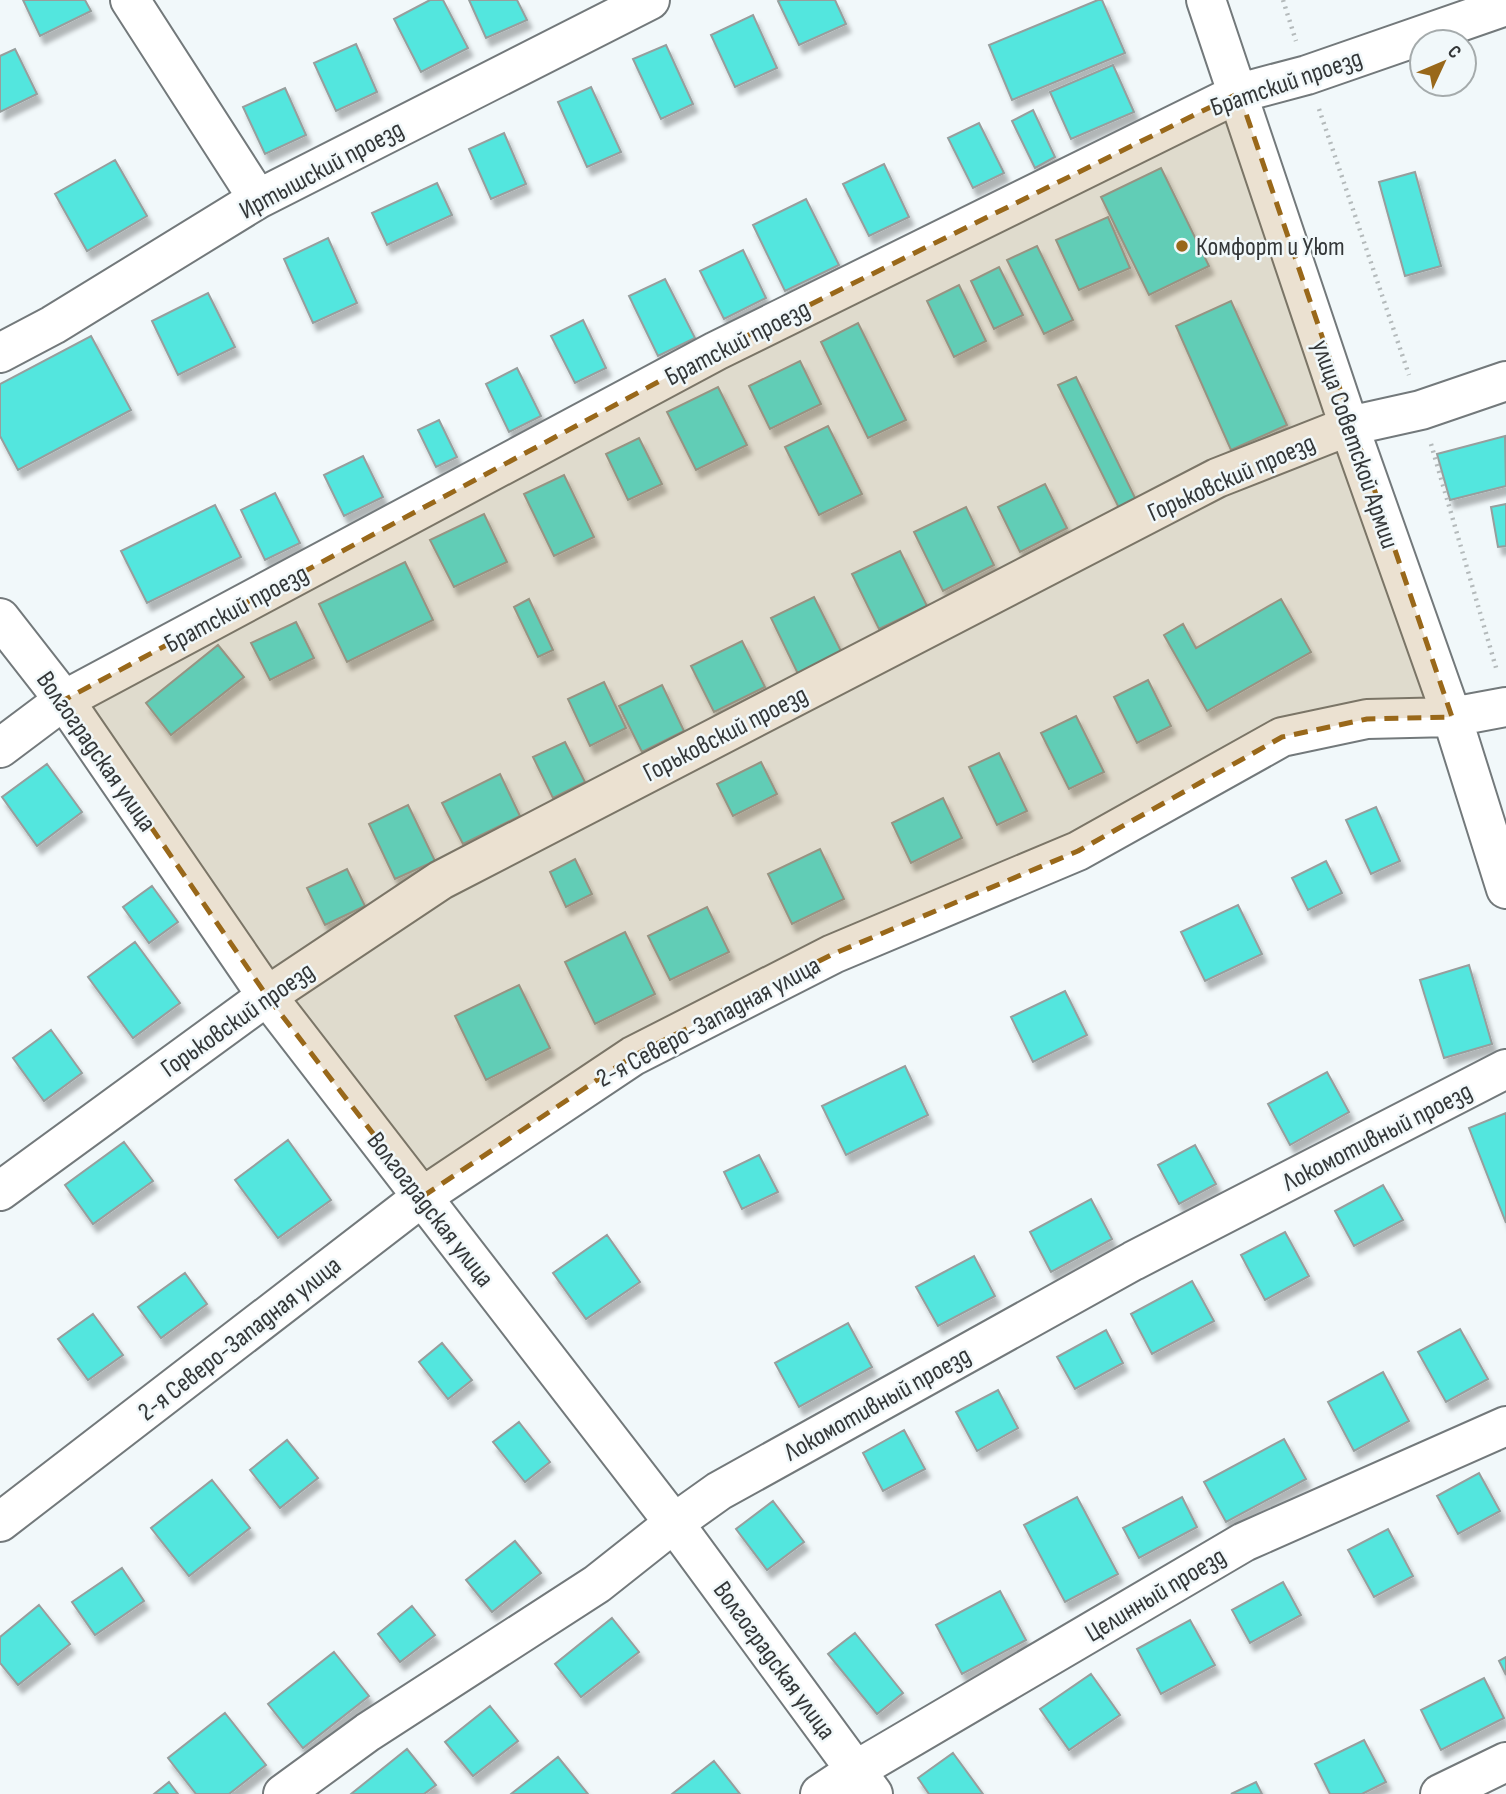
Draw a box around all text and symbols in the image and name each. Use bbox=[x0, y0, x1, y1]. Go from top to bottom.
north arrow bbox=[1408, 28, 1478, 98]
text: С bbox=[1442, 41, 1466, 64]
street label: Братский проезд bbox=[1207, 43, 1366, 124]
street label: Иртышский проезд bbox=[234, 114, 409, 227]
place label: Комфорт и Уют bbox=[1196, 232, 1345, 263]
marker: Комфорт и Уют bbox=[1174, 238, 1190, 254]
street label: Братский проезд bbox=[660, 294, 815, 393]
street label: улица Советской Армии bbox=[1304, 336, 1405, 553]
street label: Горьковский проезд bbox=[1143, 428, 1320, 529]
street label: Братский проезд bbox=[160, 558, 314, 660]
street label: Волгоградская улица bbox=[29, 666, 162, 838]
street label: Горьковский проезд bbox=[638, 680, 813, 789]
street label: 2-я Северо-Западная улица bbox=[591, 950, 826, 1094]
street label: Горьковский проезд bbox=[155, 956, 321, 1085]
street label: Локомотивный проезд bbox=[1277, 1076, 1478, 1199]
street label: Волгоградская улица bbox=[360, 1126, 500, 1294]
street label: 2-я Северо-Западная улица bbox=[132, 1250, 348, 1428]
street label: Локомотивный проезд bbox=[778, 1340, 976, 1469]
street label: Целинный проезд bbox=[1080, 1541, 1232, 1649]
street label: Волгоградская улица bbox=[706, 1576, 842, 1746]

